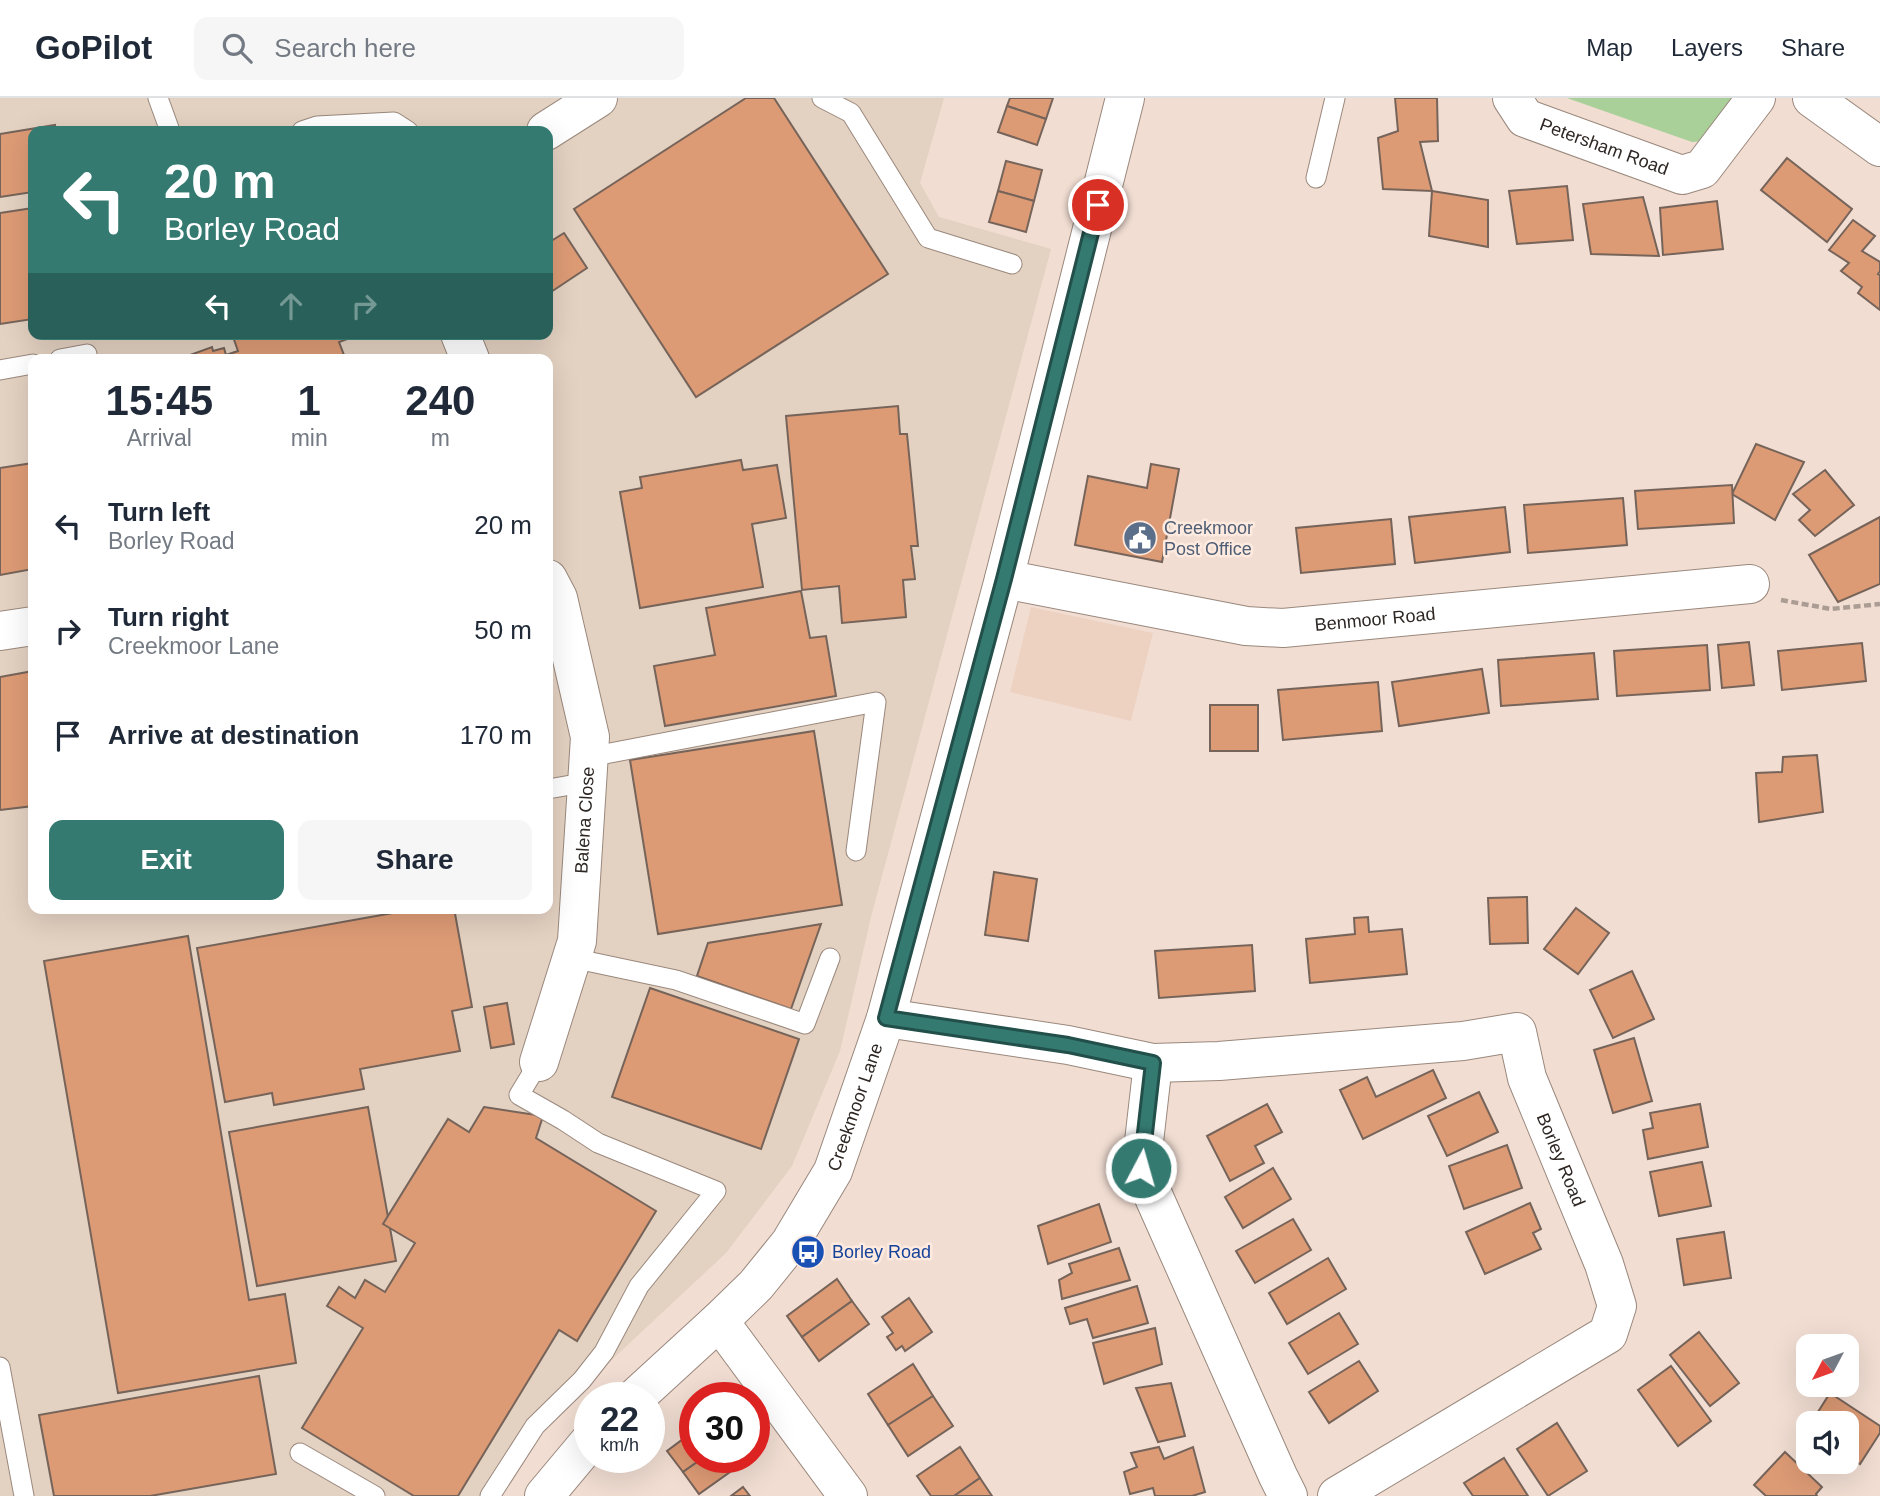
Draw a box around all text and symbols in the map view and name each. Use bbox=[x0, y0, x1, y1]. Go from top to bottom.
search box bbox=[194, 17, 684, 80]
text: GoPilot bbox=[35, 29, 152, 66]
icon: search bbox=[218, 29, 256, 67]
text: Search here bbox=[274, 33, 416, 63]
text: Map bbox=[1586, 34, 1633, 61]
text: Layers bbox=[1671, 34, 1743, 61]
text: Share bbox=[1781, 34, 1845, 61]
street label: Petersham Road bbox=[1537, 114, 1671, 179]
icon: left bbox=[49, 154, 140, 245]
text: 20 m bbox=[164, 154, 276, 208]
pin bbox=[1068, 175, 1128, 235]
icon: arrive bbox=[1079, 186, 1117, 224]
text: Borley Road bbox=[164, 211, 340, 247]
icon: left bbox=[199, 287, 237, 325]
icon: ahead bbox=[272, 287, 310, 325]
icon: right bbox=[345, 287, 383, 325]
text: 15:45 bbox=[106, 377, 213, 424]
text: 1 bbox=[297, 377, 321, 424]
text: 240 bbox=[405, 377, 475, 424]
text: Arrival bbox=[127, 425, 192, 451]
text: min bbox=[291, 425, 328, 451]
text: m bbox=[431, 425, 450, 451]
text: Turn left bbox=[108, 497, 210, 527]
icon: left bbox=[49, 507, 87, 545]
text: 20 m bbox=[474, 510, 532, 540]
place label: Creekmoor Post Office bbox=[1164, 518, 1253, 559]
public building icon: Creekmoor Post Office bbox=[1121, 519, 1159, 557]
text: Borley Road bbox=[108, 528, 235, 554]
text: Turn right bbox=[108, 602, 229, 632]
street label: Benmoor Road bbox=[1314, 604, 1436, 635]
icon: right bbox=[49, 612, 87, 650]
text: 50 m bbox=[474, 615, 532, 645]
text: Creekmoor Lane bbox=[108, 633, 279, 659]
icon: arrive bbox=[49, 717, 87, 755]
text: Arrive at destination bbox=[108, 720, 359, 750]
text: 170 m bbox=[460, 720, 532, 750]
street label: Balena Close bbox=[571, 766, 598, 874]
button: Exit bbox=[49, 820, 284, 900]
button: Share bbox=[298, 820, 532, 900]
street label: Creekmoor Lane bbox=[824, 1041, 887, 1174]
street label: Borley Road bbox=[1533, 1110, 1589, 1209]
position arrow bbox=[1104, 1131, 1178, 1205]
bus stop icon: Borley Road bbox=[789, 1233, 827, 1271]
place label: Borley Road bbox=[832, 1242, 931, 1262]
north arrow bbox=[1796, 1334, 1858, 1396]
map controls bbox=[1796, 1334, 1859, 1474]
speed limit sign: 30 bbox=[679, 1382, 770, 1473]
text: 22 bbox=[600, 1399, 639, 1438]
button: sound bbox=[1796, 1411, 1859, 1474]
text: km/h bbox=[600, 1435, 639, 1455]

